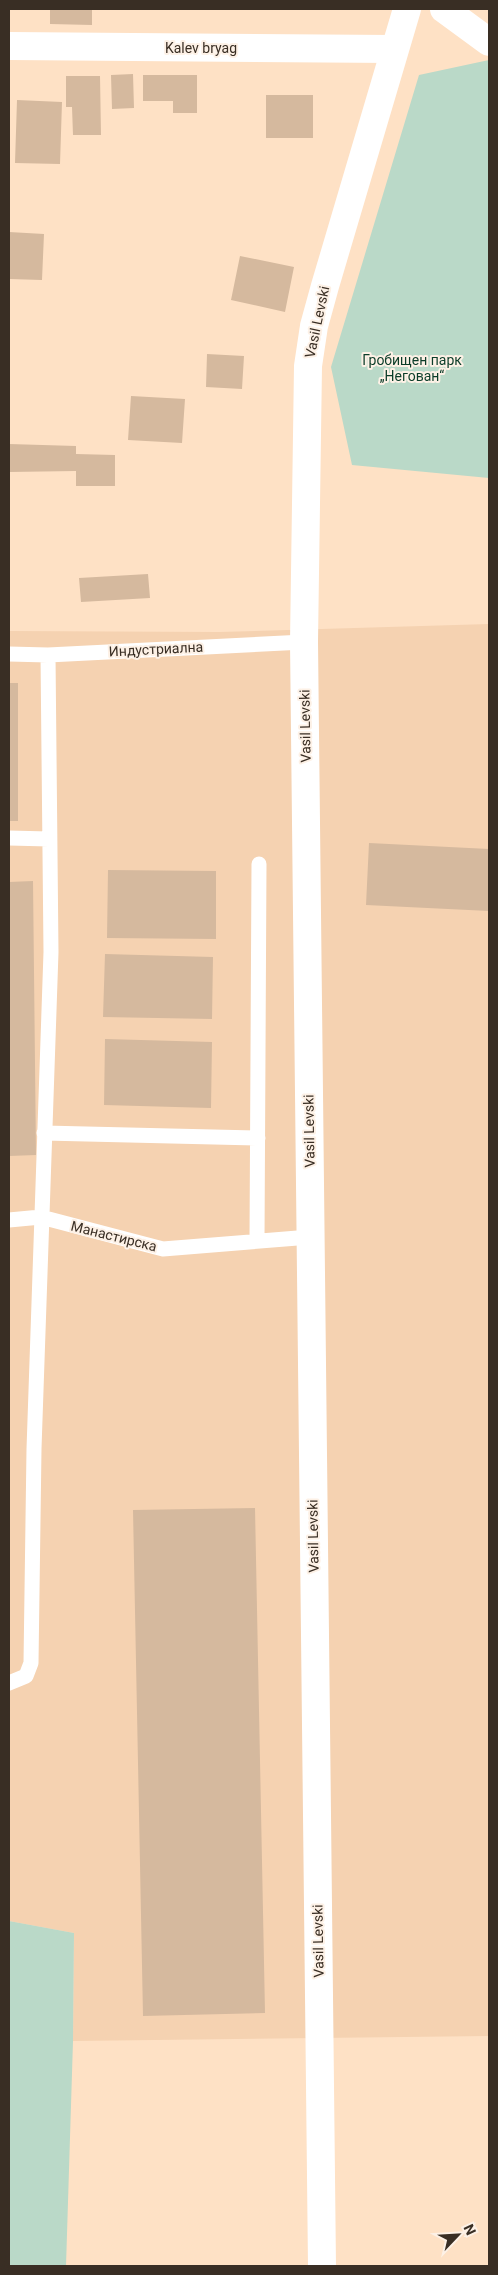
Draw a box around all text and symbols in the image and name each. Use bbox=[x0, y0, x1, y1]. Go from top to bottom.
street label: Kalev bryag bbox=[165, 40, 237, 56]
street label: Vasil Levski bbox=[302, 285, 332, 359]
park label: Гробищен парк „Негован“ bbox=[362, 352, 462, 384]
street label: Индустриална bbox=[108, 639, 204, 659]
street label: Vasil Levski bbox=[296, 689, 314, 763]
street label: Vasil Levski bbox=[300, 1094, 318, 1168]
street label: Манастирска bbox=[69, 1218, 159, 1254]
street label: Vasil Levski bbox=[304, 1499, 322, 1573]
street label: Vasil Levski bbox=[309, 1904, 327, 1978]
north arrow bbox=[433, 2210, 483, 2260]
text: N bbox=[460, 2222, 479, 2237]

